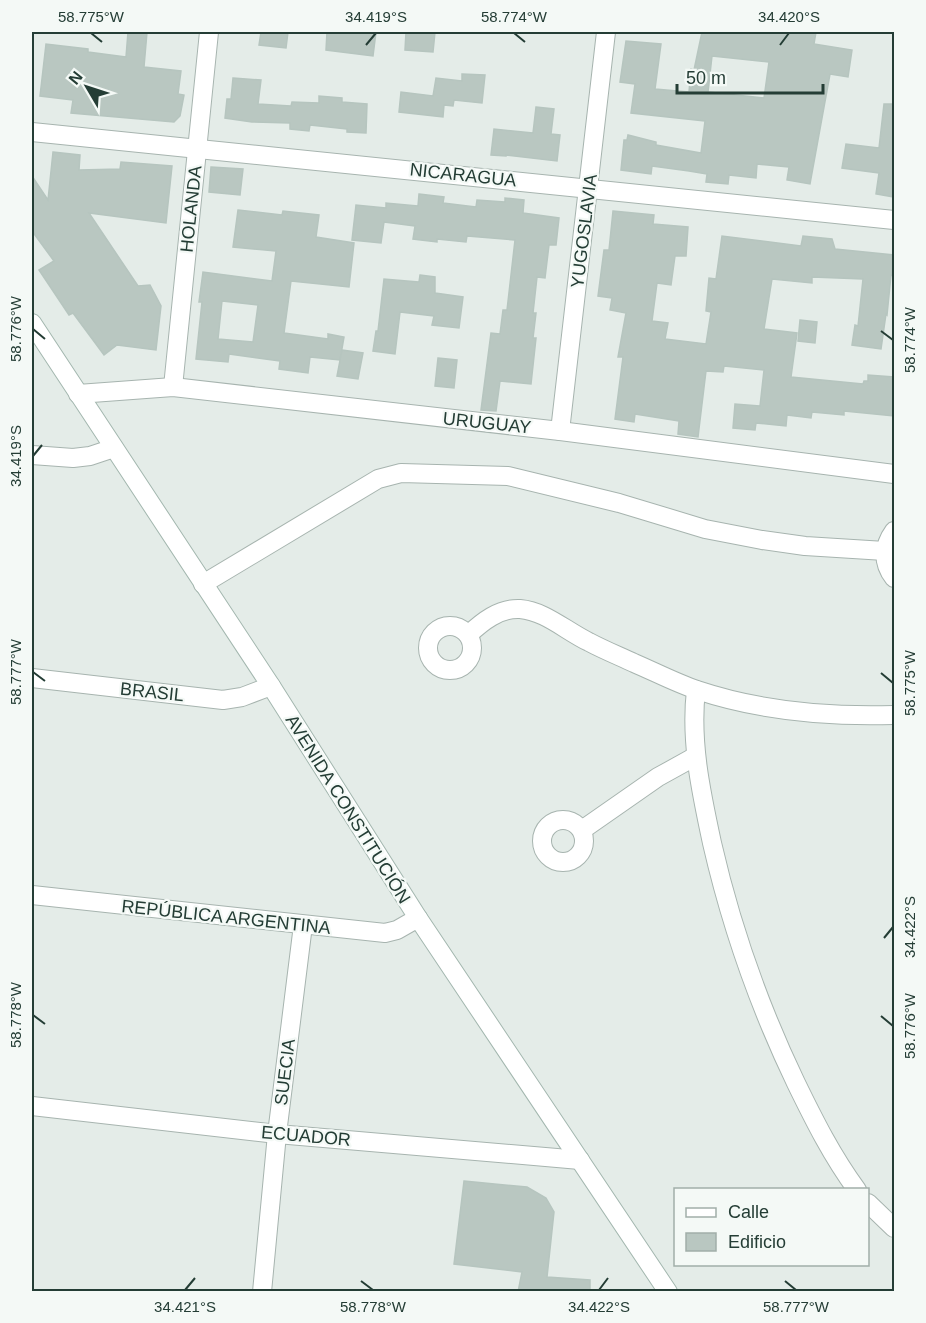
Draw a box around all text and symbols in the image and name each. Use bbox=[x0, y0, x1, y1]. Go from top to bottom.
text: 58.775°W bbox=[58, 8, 125, 25]
text: 34.419°S bbox=[345, 8, 407, 25]
text: 58.774°W bbox=[481, 8, 548, 25]
text: 34.420°S bbox=[758, 8, 820, 25]
north arrow bbox=[57, 57, 117, 117]
scale bar bbox=[677, 57, 822, 95]
text: N bbox=[65, 68, 86, 88]
text: 50 m bbox=[686, 68, 726, 88]
street label: NICARAGUA bbox=[409, 159, 517, 191]
street label: HOLANDA bbox=[177, 165, 205, 253]
street label: YUGOSLAVIA bbox=[567, 173, 601, 289]
text: 58.776°W bbox=[7, 295, 24, 362]
text: 58.774°W bbox=[901, 306, 918, 373]
street label: URUGUAY bbox=[442, 408, 532, 438]
text: 34.419°S bbox=[7, 425, 24, 487]
text: 58.777°W bbox=[7, 638, 24, 705]
text: 58.775°W bbox=[901, 649, 918, 716]
street label: BRASIL bbox=[119, 679, 185, 705]
street label: AVENIDA CONSTITUCIÓN bbox=[282, 710, 415, 907]
street label: REPÚBLICA ARGENTINA bbox=[120, 895, 332, 938]
text: 34.422°S bbox=[901, 896, 918, 958]
text: 58.778°W bbox=[7, 981, 24, 1048]
text: 58.776°W bbox=[901, 992, 918, 1059]
street label: SUECIA bbox=[271, 1038, 299, 1106]
street label: ECUADOR bbox=[260, 1122, 352, 1150]
legend bbox=[674, 1188, 869, 1266]
text: Calle bbox=[728, 1202, 769, 1222]
text: Edificio bbox=[728, 1232, 786, 1252]
text: 34.421°S bbox=[154, 1298, 216, 1315]
text: 58.778°W bbox=[340, 1298, 407, 1315]
text: 34.422°S bbox=[568, 1298, 630, 1315]
text: 58.777°W bbox=[763, 1298, 830, 1315]

